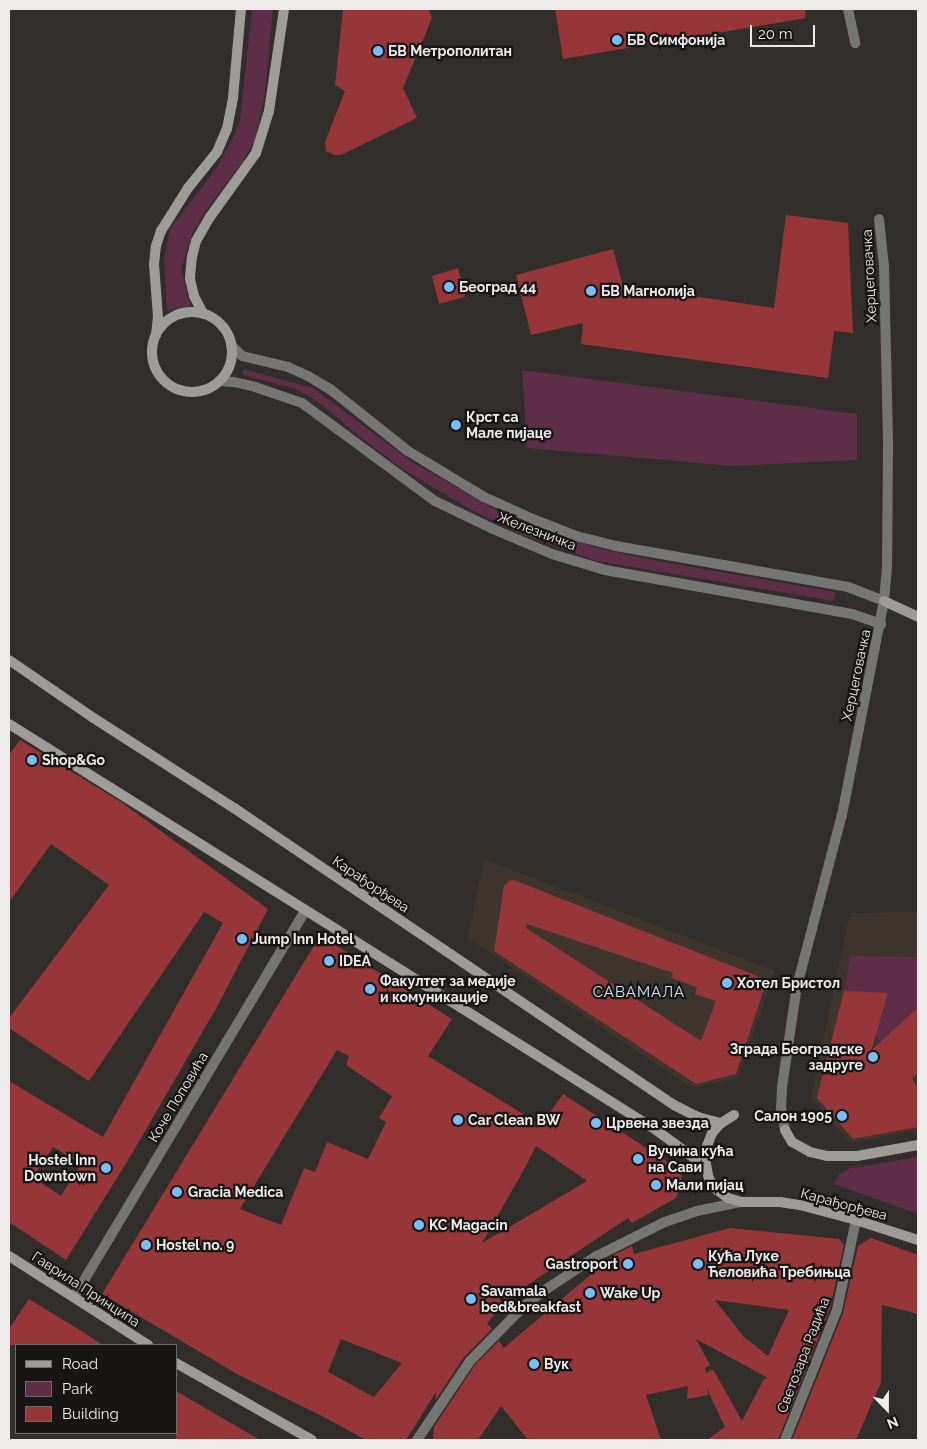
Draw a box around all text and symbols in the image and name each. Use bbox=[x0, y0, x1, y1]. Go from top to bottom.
scale bar bbox=[752, 15, 817, 47]
text: 20 m bbox=[758, 25, 793, 43]
place label: БВ Симфонија bbox=[627, 32, 725, 48]
marker: БВ Симфонија bbox=[611, 34, 623, 46]
place label: БВ Метрополитан bbox=[388, 43, 512, 59]
marker: БВ Метрополитан bbox=[372, 45, 384, 57]
street label: Херцеговачка bbox=[858, 229, 880, 323]
place label: Београд 44 bbox=[459, 279, 536, 295]
marker: Београд 44 bbox=[443, 281, 455, 293]
place label: БВ Магнолија bbox=[601, 283, 695, 299]
marker: БВ Магнолија bbox=[585, 285, 597, 297]
place label: Крст са Мале пијаце bbox=[466, 409, 552, 442]
marker: Крст са Мале пијаце bbox=[450, 419, 462, 431]
street label: Железничка bbox=[495, 508, 579, 554]
street label: Херцеговачка bbox=[838, 628, 874, 722]
place label: Shop&Go bbox=[42, 752, 105, 768]
marker: Shop&Go bbox=[26, 754, 38, 766]
street label: Карађорђева bbox=[329, 852, 413, 916]
place label: Jump Inn Hotel bbox=[252, 931, 354, 947]
marker: Jump Inn Hotel bbox=[236, 933, 248, 945]
place label: IDEA bbox=[339, 953, 371, 969]
marker: IDEA bbox=[323, 955, 335, 967]
place label: Факултет за медије и комуникације bbox=[380, 973, 516, 1006]
place label: Хотел Бристол bbox=[737, 975, 840, 991]
marker: Хотел Бристол bbox=[721, 977, 733, 989]
marker: Факултет за медије и комуникације bbox=[364, 983, 376, 995]
district label: САВАМАЛА bbox=[592, 984, 686, 1002]
place label: Зграда Београдске задруге bbox=[730, 1041, 863, 1074]
street label: Коче Поповића bbox=[145, 1049, 211, 1145]
marker: Зграда Београдске задруге bbox=[867, 1051, 879, 1063]
place label: Салон 1905 bbox=[754, 1108, 832, 1124]
marker: Салон 1905 bbox=[836, 1110, 848, 1122]
place label: Car Clean BW bbox=[468, 1112, 561, 1128]
marker: Car Clean BW bbox=[452, 1114, 464, 1126]
place label: Црвена звезда bbox=[606, 1115, 709, 1131]
marker: Црвена звезда bbox=[590, 1117, 602, 1129]
place label: Вучина кућа на Сави bbox=[648, 1143, 734, 1176]
place label: Hostel Inn Downtown bbox=[24, 1152, 96, 1184]
marker: Вучина кућа на Сави bbox=[632, 1153, 644, 1165]
marker: Hostel Inn Downtown bbox=[100, 1162, 112, 1174]
place label: Мали пијац bbox=[666, 1177, 743, 1193]
marker: Мали пијац bbox=[650, 1179, 662, 1191]
place label: Gracia Medica bbox=[188, 1184, 283, 1200]
street label: Карађорђева bbox=[799, 1184, 889, 1224]
marker: Gracia Medica bbox=[170, 1185, 184, 1199]
place label: KC Magacin bbox=[429, 1217, 508, 1233]
marker: KC Magacin bbox=[413, 1219, 425, 1231]
place label: Hostel no. 9 bbox=[156, 1237, 235, 1253]
marker: Hostel no. 9 bbox=[140, 1239, 152, 1251]
street label: Гаврила Принципа bbox=[29, 1248, 143, 1330]
place label: Кућа Луке Ћеловића Требињца bbox=[708, 1248, 851, 1280]
place label: Gastroport bbox=[546, 1256, 618, 1272]
marker: Gastroport bbox=[622, 1258, 634, 1270]
marker: Кућа Луке Ћеловића Требињца bbox=[692, 1258, 704, 1270]
place label: Savamala bed&breakfast bbox=[481, 1283, 581, 1315]
place label: Wake Up bbox=[600, 1285, 660, 1301]
marker: Wake Up bbox=[584, 1287, 596, 1299]
marker: Savamala bed&breakfast bbox=[465, 1293, 477, 1305]
street label: Светозара Радића bbox=[773, 1295, 833, 1415]
legend bbox=[15, 1344, 178, 1434]
text: Road bbox=[62, 1355, 98, 1373]
place label: Вук bbox=[544, 1356, 569, 1372]
marker: Вук bbox=[528, 1358, 540, 1370]
text: Park bbox=[62, 1380, 93, 1398]
north arrow bbox=[862, 1384, 912, 1434]
text: Building bbox=[62, 1405, 119, 1423]
text: N bbox=[885, 1413, 901, 1432]

